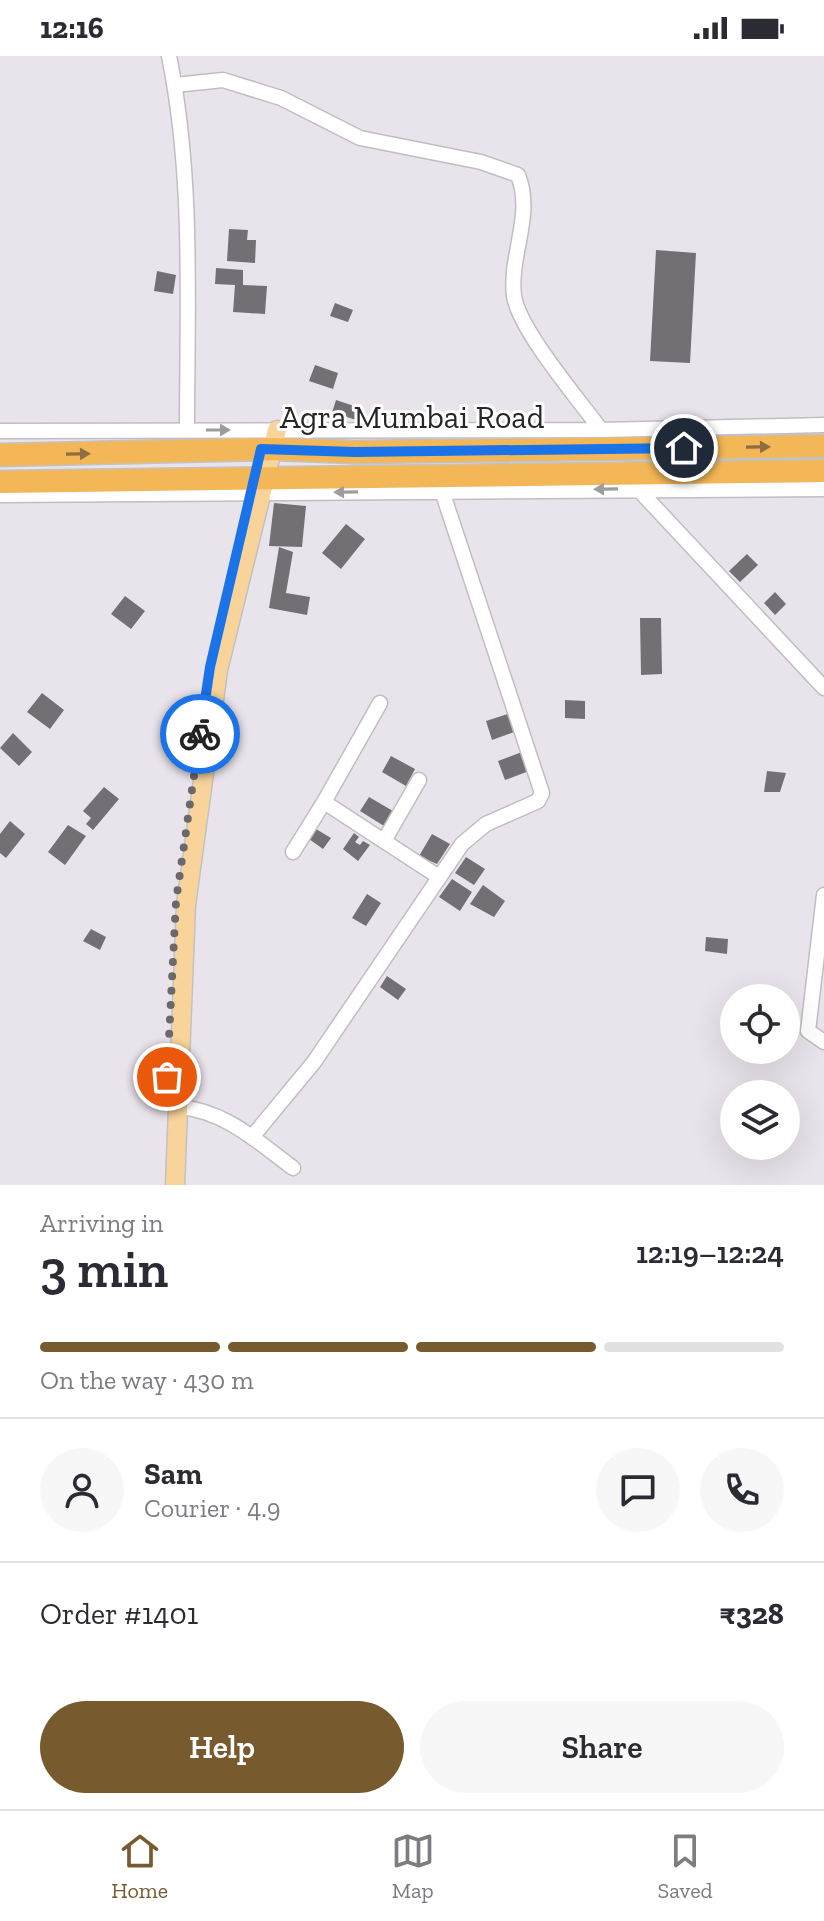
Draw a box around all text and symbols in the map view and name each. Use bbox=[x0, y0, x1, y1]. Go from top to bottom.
text: 12:16 bbox=[40, 10, 104, 46]
street label: Agra Mumbai Road bbox=[280, 398, 545, 436]
pin bbox=[650, 414, 718, 482]
one-way arrow bbox=[206, 424, 231, 436]
icon: home bbox=[662, 426, 706, 470]
one-way arrow bbox=[746, 441, 771, 453]
one-way arrow bbox=[66, 448, 91, 461]
one-way arrow bbox=[593, 483, 618, 495]
one-way arrow bbox=[333, 486, 358, 498]
courier bbox=[160, 694, 240, 774]
icon: bike bbox=[178, 712, 222, 756]
map controls bbox=[720, 984, 800, 1160]
button: locate bbox=[720, 984, 800, 1064]
pin bbox=[133, 1043, 201, 1111]
icon: bag bbox=[145, 1055, 189, 1099]
button: layers bbox=[720, 1080, 800, 1160]
text: Arriving in bbox=[40, 1207, 163, 1239]
text: 12:19–12:24 bbox=[636, 1235, 784, 1271]
text: 3 min bbox=[40, 1238, 168, 1300]
text: On the way · 430 m bbox=[40, 1364, 254, 1396]
button: person bbox=[40, 1448, 124, 1532]
button: chat bbox=[596, 1448, 680, 1532]
button: phone bbox=[700, 1448, 784, 1532]
text: Sam bbox=[144, 1456, 202, 1492]
text: Courier · 4.9 bbox=[144, 1492, 280, 1524]
text: Order #1401 bbox=[40, 1596, 198, 1632]
text: ₹328 bbox=[720, 1596, 784, 1632]
button: Help bbox=[40, 1701, 404, 1793]
button: Share bbox=[420, 1701, 784, 1793]
tab: Home bbox=[111, 1829, 168, 1904]
tab: Map bbox=[391, 1829, 435, 1904]
tab: Saved bbox=[657, 1829, 713, 1904]

